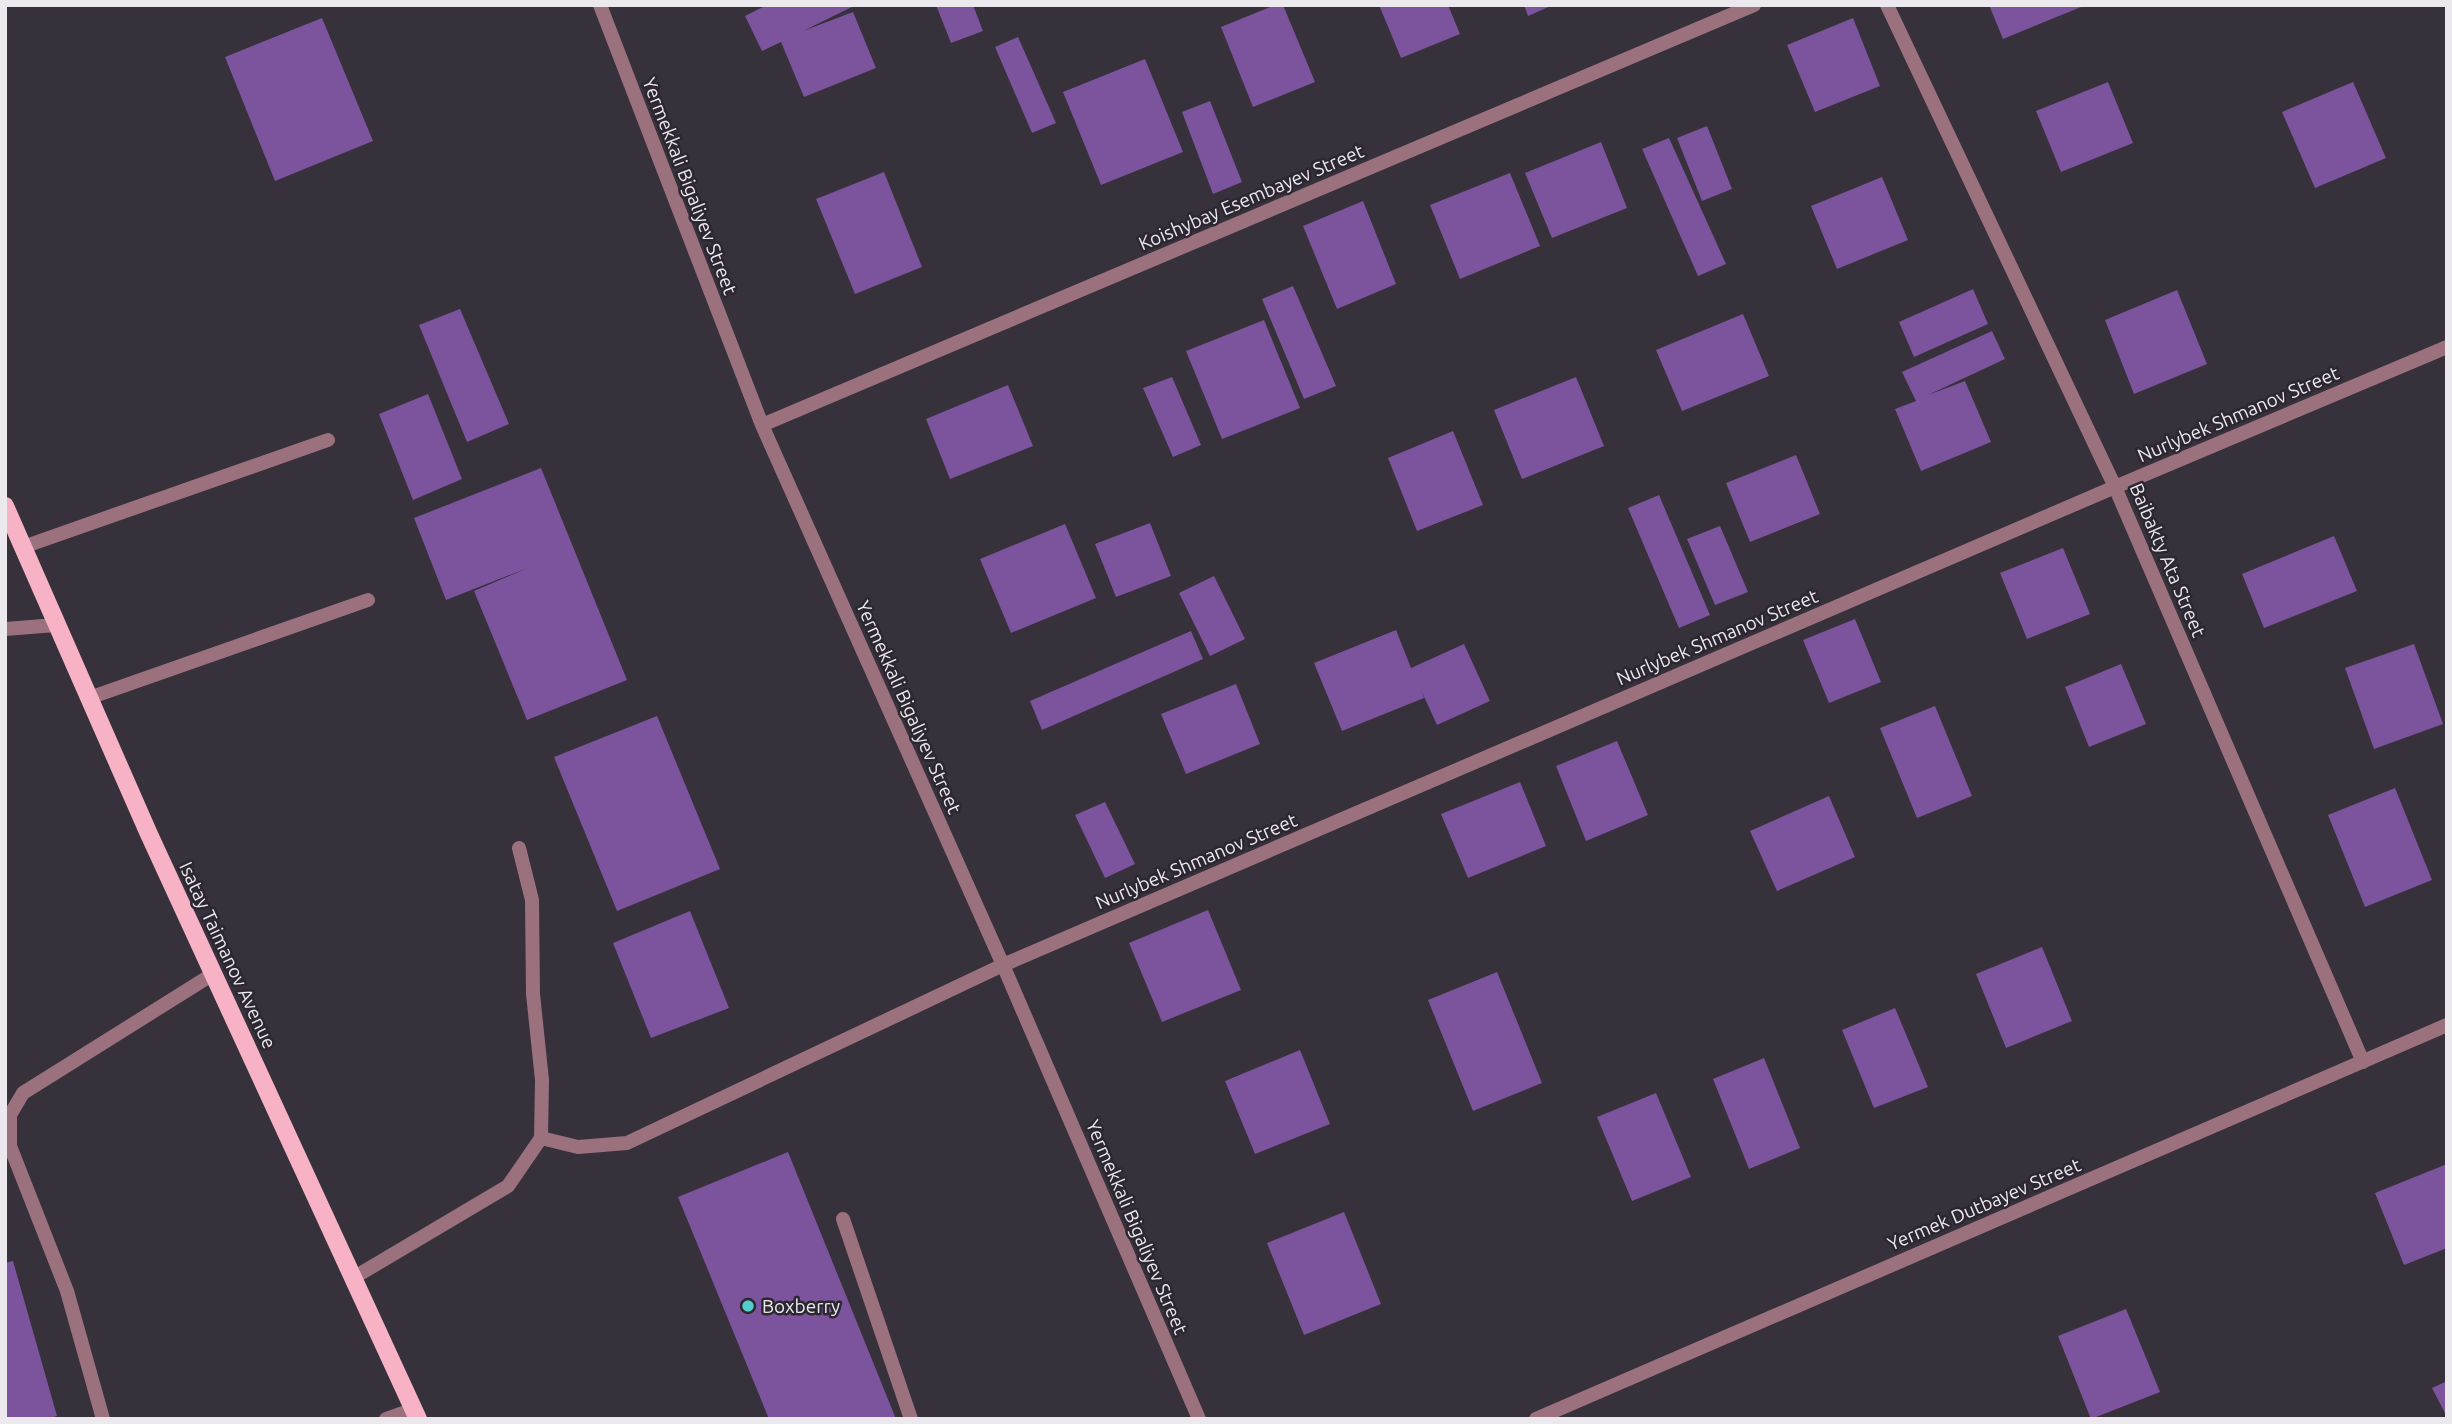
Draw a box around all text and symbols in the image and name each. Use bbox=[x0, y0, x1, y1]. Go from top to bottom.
street label: Yermekkali Bigaliyev Street bbox=[638, 74, 742, 298]
street label: Koishybay Esembayev Street bbox=[1135, 139, 1367, 254]
street label: Nurlybek Shmanov Street bbox=[2134, 361, 2343, 466]
street label: Baibakty Ata Street bbox=[2126, 480, 2211, 641]
street label: Nurlybek Shmanov Street bbox=[1613, 584, 1822, 689]
street label: Yermekkali Bigaliyev Street bbox=[852, 597, 966, 817]
street label: Nurlybek Shmanov Street bbox=[1092, 808, 1301, 913]
street label: Isatay Taimanov Avenue bbox=[175, 858, 281, 1052]
street label: Yermekkali Bigaliyev Street bbox=[1082, 1116, 1192, 1338]
street label: Yermek Dutbayev Street bbox=[1884, 1153, 2084, 1255]
place label: Boxberry bbox=[762, 1295, 840, 1317]
marker: Boxberry bbox=[740, 1298, 756, 1314]

